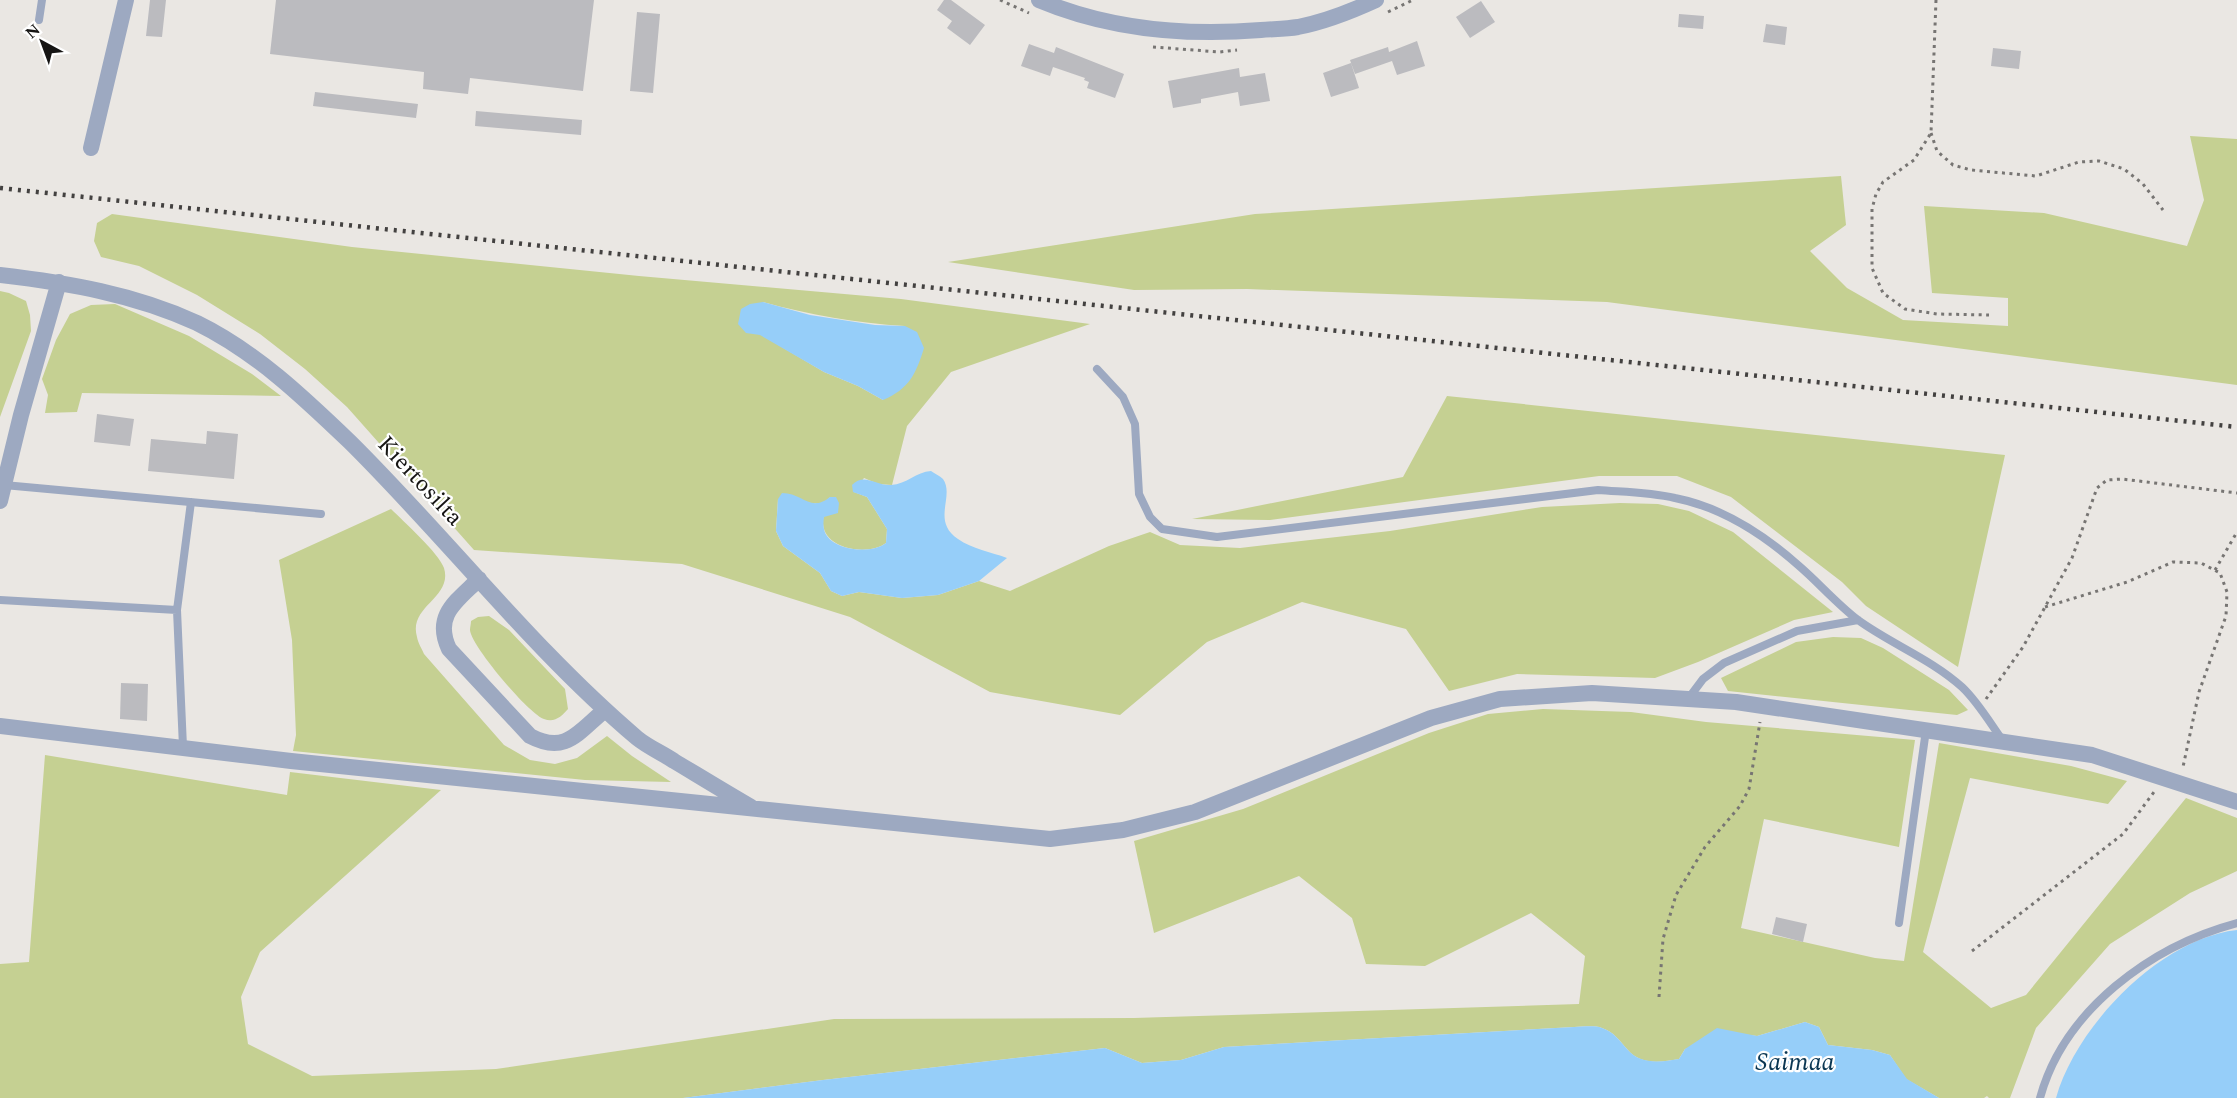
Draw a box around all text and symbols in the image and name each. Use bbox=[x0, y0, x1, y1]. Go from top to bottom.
north arrow bbox=[12, 12, 72, 72]
text: N bbox=[20, 18, 46, 45]
street label: Kiertosilta bbox=[369, 428, 472, 535]
water label: Saimaa bbox=[1755, 1042, 1835, 1082]

